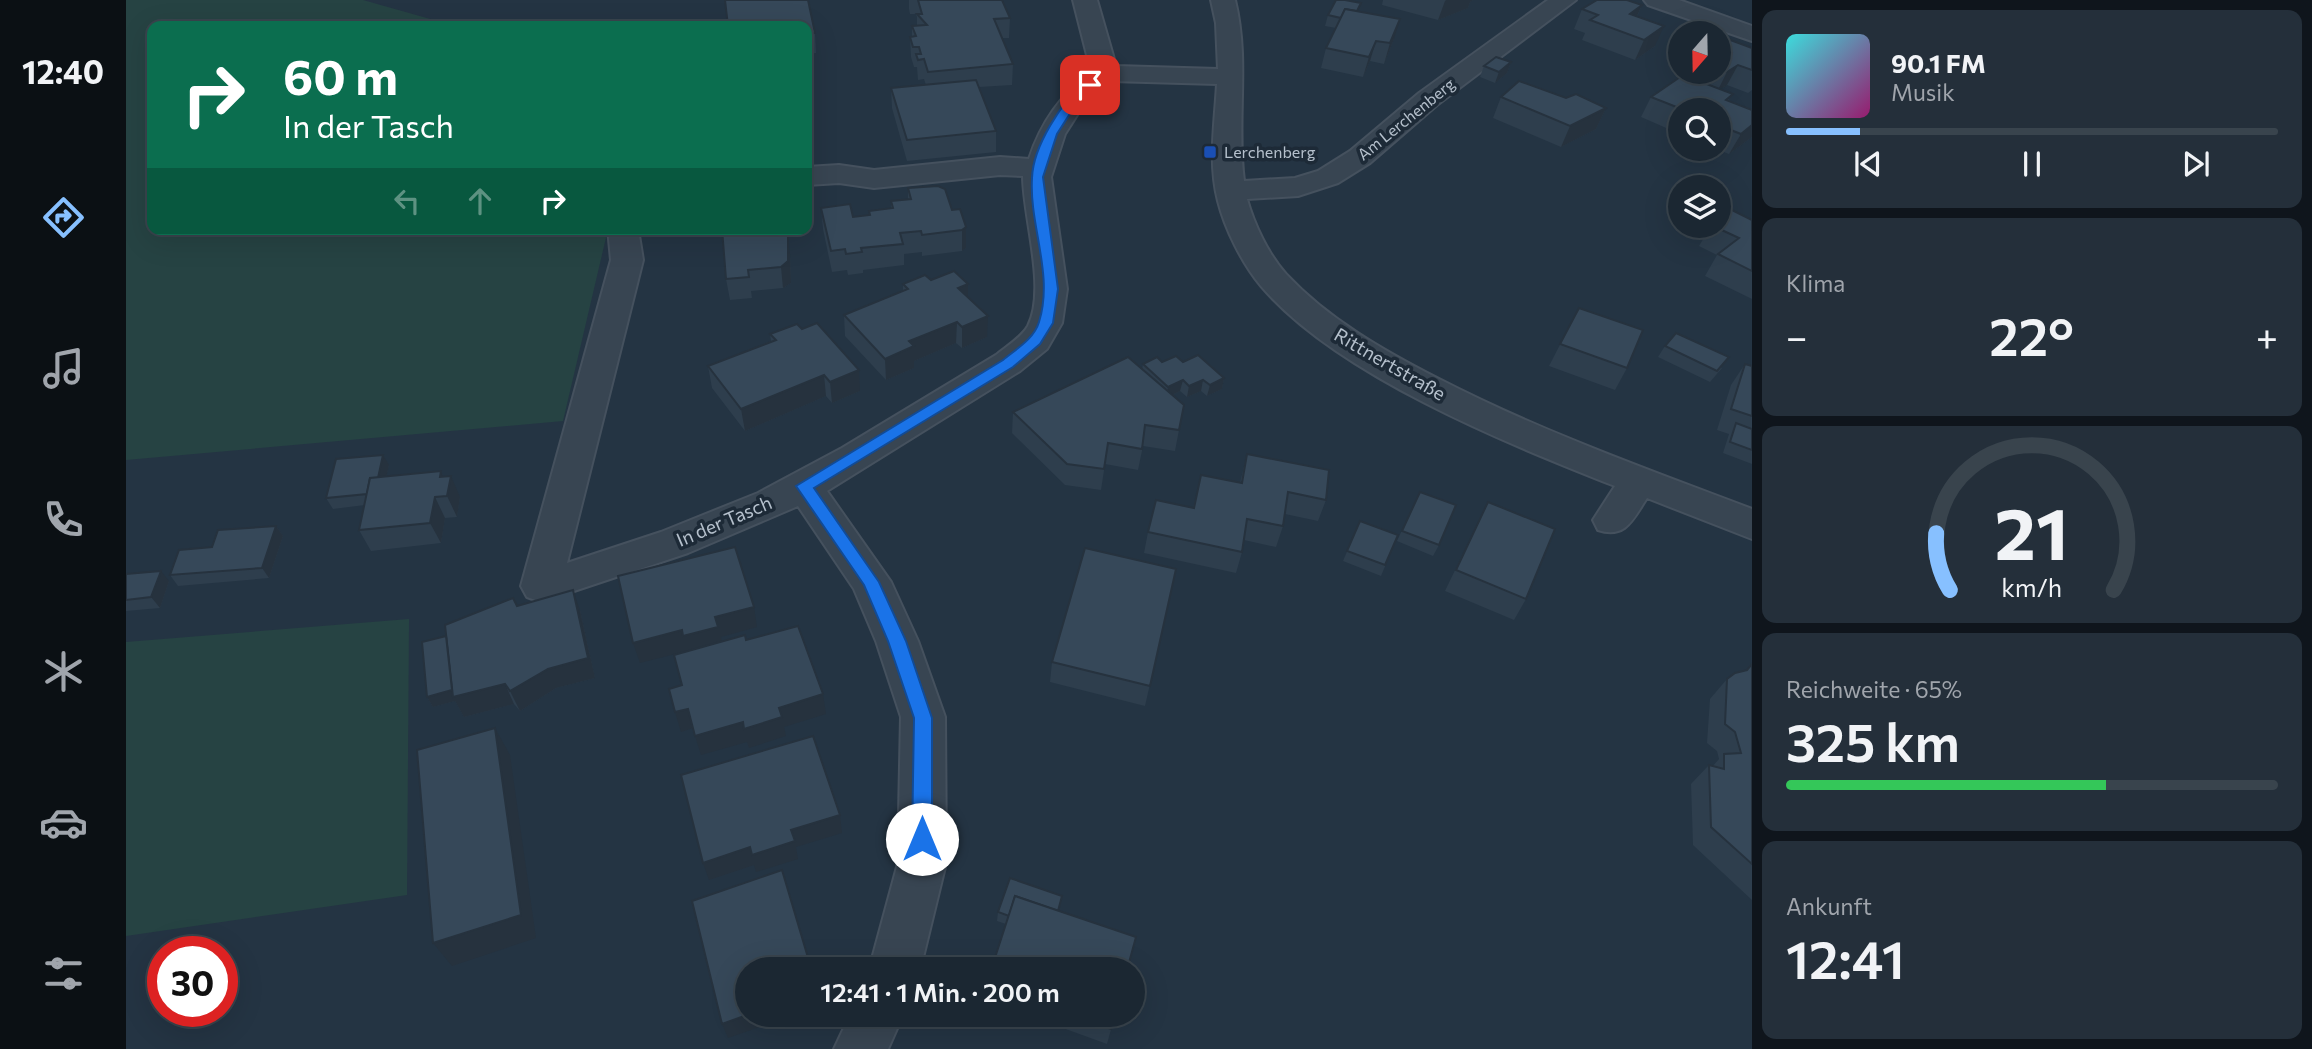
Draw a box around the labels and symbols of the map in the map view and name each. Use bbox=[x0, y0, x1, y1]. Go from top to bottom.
north arrow bbox=[1668, 21, 1731, 84]
pin bbox=[1060, 55, 1120, 115]
street label: Am Lerchenberg bbox=[1353, 73, 1458, 164]
place label: Lerchenberg bbox=[1224, 142, 1316, 161]
marker: Lerchenberg bbox=[1202, 144, 1218, 160]
street label: Rittnertstraße bbox=[1330, 322, 1450, 405]
street label: In der Tasch bbox=[673, 490, 775, 551]
position arrow bbox=[885, 802, 959, 876]
speed limit sign: 30 bbox=[147, 936, 238, 1027]

